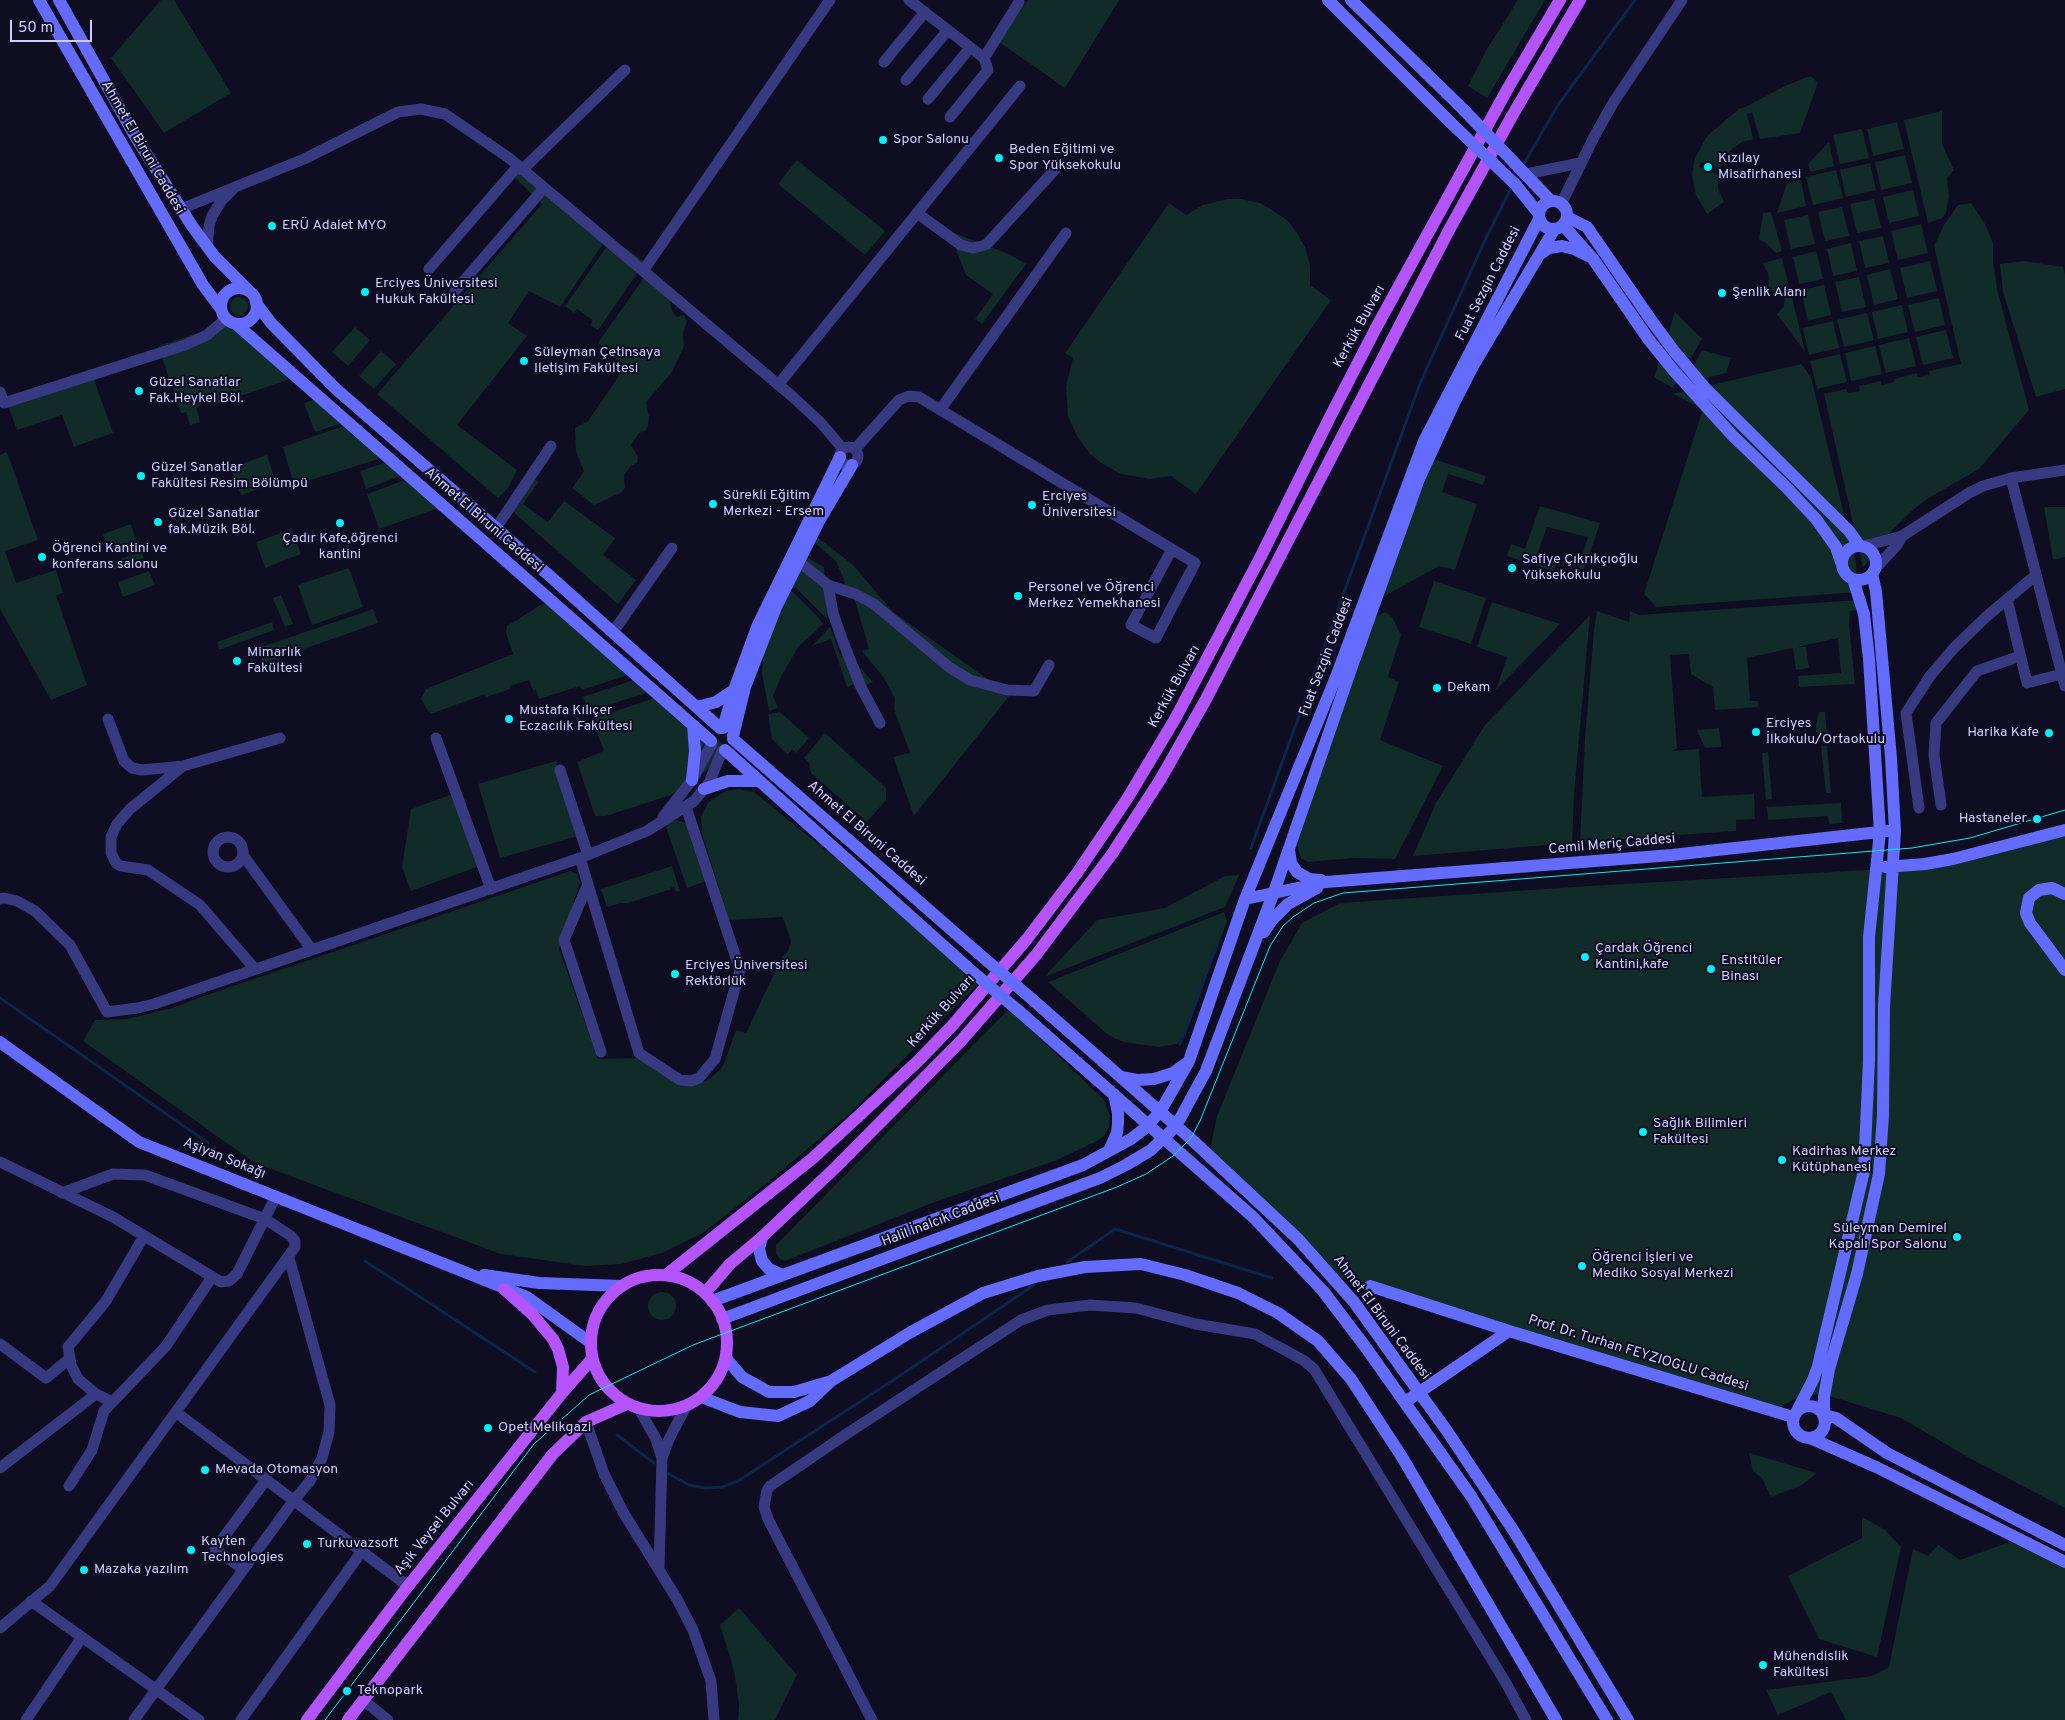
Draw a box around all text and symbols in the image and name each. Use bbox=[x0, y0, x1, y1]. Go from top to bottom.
scale bar bbox=[12, 10, 95, 42]
text: 50 m bbox=[18, 19, 53, 38]
street label: Ahmet El Biruni Caddesi bbox=[97, 78, 187, 218]
place label: Spor Salonu bbox=[893, 132, 969, 148]
marker: Spor Salonu bbox=[877, 134, 889, 146]
place label: Beden Eğitimi ve Spor Yüksekokulu bbox=[1009, 142, 1121, 174]
place label: Kızılay Misafirhanesi bbox=[1718, 151, 1801, 184]
marker: Beden Eğitimi ve Spor Yüksekokulu bbox=[993, 152, 1005, 164]
marker: Kızılay Misafirhanesi bbox=[1702, 161, 1714, 173]
place label: ERÜ Adalet MYO bbox=[282, 218, 387, 234]
marker: ERÜ Adalet MYO bbox=[266, 220, 278, 232]
street label: Fuat Sezgin Caddesi bbox=[1453, 224, 1525, 344]
place label: Erciyes Üniversitesi Hukuk Fakültesi bbox=[375, 276, 497, 308]
street label: Kerkük Bulvarı bbox=[1330, 283, 1390, 371]
place label: Şenlik Alanı bbox=[1732, 285, 1806, 301]
marker: Erciyes Üniversitesi Hukuk Fakültesi bbox=[359, 286, 371, 298]
marker: Şenlik Alanı bbox=[1716, 287, 1728, 299]
place label: Süleyman Çetinsaya Iletişim Fakültesi bbox=[534, 345, 661, 378]
marker: Süleyman Çetinsaya Iletişim Fakültesi bbox=[518, 355, 530, 367]
place label: Güzel Sanatlar Fak.Heykel Böl. bbox=[149, 375, 244, 408]
marker: Güzel Sanatlar Fak.Heykel Böl. bbox=[133, 385, 145, 397]
place label: Güzel Sanatlar Fakültesi Resim Bölümpü bbox=[151, 460, 308, 492]
street label: Ahmet El Biruni Caddesi bbox=[420, 465, 546, 577]
marker: Güzel Sanatlar Fakültesi Resim Bölümpü bbox=[135, 470, 147, 482]
place label: Sürekli Eğitim Merkezi - Ersem bbox=[723, 488, 824, 520]
place label: Erciyes Üniversitesi bbox=[1042, 489, 1116, 522]
marker: Sürekli Eğitim Merkezi - Ersem bbox=[707, 498, 719, 510]
marker: Erciyes Üniversitesi bbox=[1026, 499, 1038, 511]
place label: Güzel Sanatlar fak.Müzik Böl. bbox=[168, 506, 260, 538]
marker: Güzel Sanatlar fak.Müzik Böl. bbox=[152, 516, 164, 528]
marker: Çadır Kafe,öğrenci kantini bbox=[334, 517, 346, 529]
place label: Çadır Kafe,öğrenci kantini bbox=[282, 531, 398, 564]
place label: Öğrenci Kantini ve konferans salonu bbox=[52, 541, 167, 574]
marker: Öğrenci Kantini ve konferans salonu bbox=[36, 551, 48, 563]
place label: Safiye Çıkrıkçıoğlu Yüksekokulu bbox=[1522, 552, 1638, 584]
marker: Safiye Çıkrıkçıoğlu Yüksekokulu bbox=[1506, 562, 1518, 574]
place label: Personel ve Öğrenci Merkez Yemekhanesi bbox=[1028, 580, 1161, 612]
marker: Personel ve Öğrenci Merkez Yemekhanesi bbox=[1012, 590, 1024, 602]
street label: Fuat Sezgin Caddesi bbox=[1297, 595, 1357, 719]
street label: Kerkük Bulvarı bbox=[1145, 643, 1205, 731]
place label: Mimarlık Fakültesi bbox=[247, 645, 303, 678]
marker: Mimarlık Fakültesi bbox=[231, 655, 243, 667]
place label: Dekam bbox=[1447, 680, 1490, 696]
marker: Dekam bbox=[1431, 682, 1443, 694]
place label: Mustafa Kılıçer Eczacılık Fakültesi bbox=[519, 703, 632, 736]
marker: Mustafa Kılıçer Eczacılık Fakültesi bbox=[503, 713, 515, 725]
place label: Erciyes İlkokulu/Ortaokulu bbox=[1766, 716, 1885, 749]
place label: Harika Kafe bbox=[1967, 725, 2039, 741]
marker: Erciyes İlkokulu/Ortaokulu bbox=[1750, 726, 1762, 738]
marker: Harika Kafe bbox=[2043, 727, 2055, 739]
street label: Ahmet El Biruni Caddesi bbox=[803, 778, 929, 890]
place label: Hastaneler bbox=[1959, 811, 2027, 827]
marker: Hastaneler bbox=[2031, 813, 2043, 825]
street label: Cemil Meriç Caddesi bbox=[1548, 831, 1676, 859]
place label: Çardak Öğrenci Kantini,kafe bbox=[1595, 941, 1692, 974]
marker: Çardak Öğrenci Kantini,kafe bbox=[1579, 951, 1591, 963]
place label: Enstitüler Binası bbox=[1721, 953, 1782, 986]
place label: Erciyes Üniversitesi Rektörlük bbox=[685, 958, 807, 990]
marker: Enstitüler Binası bbox=[1705, 963, 1717, 975]
marker: Erciyes Üniversitesi Rektörlük bbox=[669, 968, 681, 980]
street label: Kerkük Bulvarı bbox=[905, 972, 979, 1052]
place label: Sağlık Bilimleri Fakültesi bbox=[1653, 1116, 1747, 1148]
marker: Sağlık Bilimleri Fakültesi bbox=[1637, 1126, 1649, 1138]
street label: Aşiyan Sokağı bbox=[180, 1135, 268, 1183]
place label: Kadirhas Merkez Kütüphanesi bbox=[1792, 1144, 1896, 1176]
marker: Kadirhas Merkez Kütüphanesi bbox=[1776, 1154, 1788, 1166]
street label: Halil İnalcık Caddesi bbox=[880, 1191, 1002, 1251]
place label: Süleyman Demirel Kapalı Spor Salonu bbox=[1829, 1221, 1947, 1254]
marker: Süleyman Demirel Kapalı Spor Salonu bbox=[1951, 1231, 1963, 1243]
place label: Öğrenci İşleri ve Mediko Sosyal Merkezi bbox=[1592, 1250, 1734, 1282]
street label: Ahmet El Biruni Caddesi bbox=[1329, 1252, 1433, 1384]
marker: Öğrenci İşleri ve Mediko Sosyal Merkezi bbox=[1576, 1260, 1588, 1272]
street label: Prof. Dr. Turhan FEYZIOGLU Caddesi bbox=[1526, 1312, 1750, 1396]
place label: Opet Melikgazi bbox=[498, 1420, 591, 1436]
marker: Opet Melikgazi bbox=[482, 1422, 494, 1434]
place label: Mevada Otomasyon bbox=[215, 1462, 338, 1478]
marker: Mevada Otomasyon bbox=[199, 1464, 211, 1476]
street label: Aşık Veysel Bulvarı bbox=[392, 1477, 478, 1579]
place label: Kayten Technologies bbox=[201, 1534, 284, 1566]
place label: Turkuvazsoft bbox=[317, 1536, 399, 1552]
marker: Turkuvazsoft bbox=[301, 1538, 313, 1550]
marker: Kayten Technologies bbox=[185, 1544, 197, 1556]
place label: Mazaka yazılım bbox=[94, 1562, 189, 1578]
marker: Mazaka yazılım bbox=[78, 1564, 90, 1576]
place label: Mühendislik Fakültesi bbox=[1773, 1649, 1849, 1681]
marker: Mühendislik Fakültesi bbox=[1757, 1659, 1769, 1671]
place label: Teknopark bbox=[357, 1683, 423, 1699]
marker: Teknopark bbox=[341, 1685, 353, 1697]

